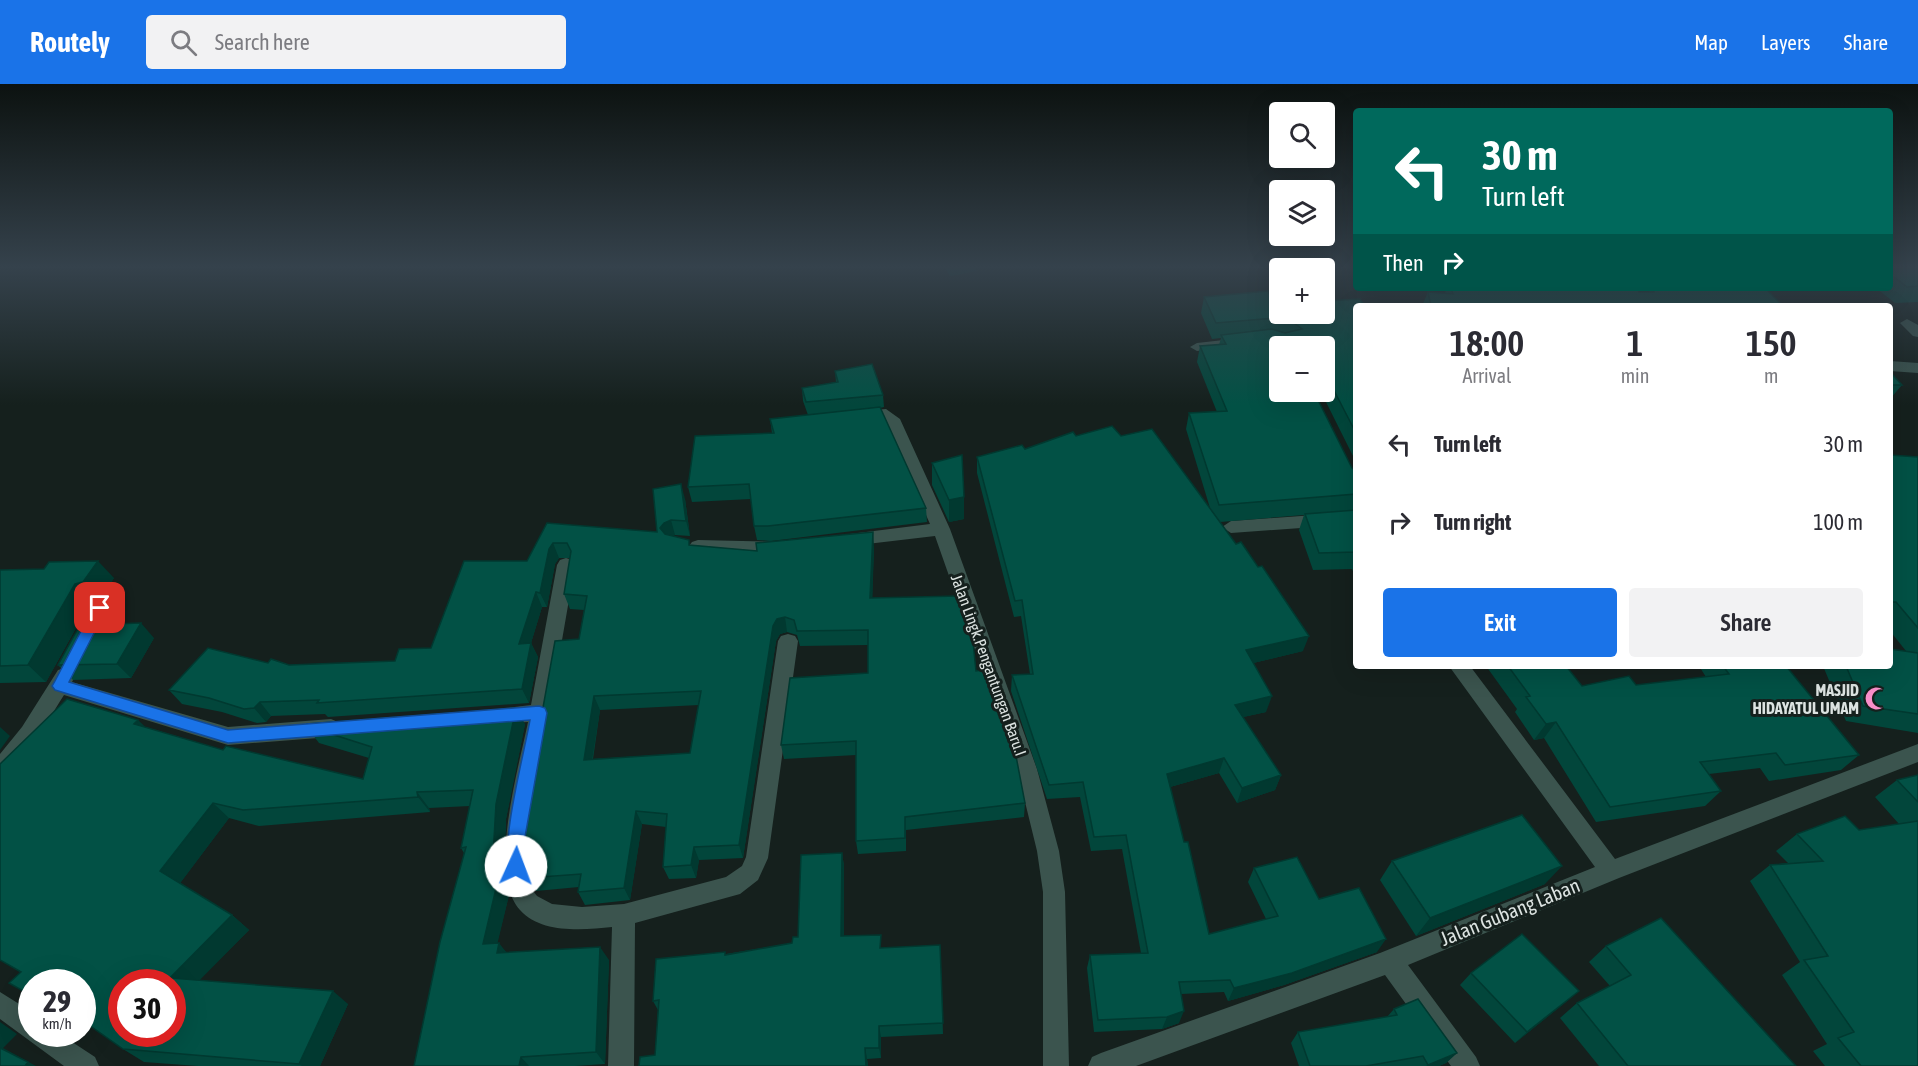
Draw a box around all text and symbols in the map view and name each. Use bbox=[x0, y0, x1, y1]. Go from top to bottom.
search box bbox=[146, 15, 566, 69]
text: Routely bbox=[30, 26, 110, 58]
icon: search bbox=[167, 26, 200, 59]
text: Search here bbox=[215, 29, 310, 55]
text: Map bbox=[1694, 30, 1728, 54]
text: Layers bbox=[1761, 30, 1811, 54]
text: Share bbox=[1844, 30, 1888, 54]
map controls bbox=[1269, 102, 1335, 402]
button: search bbox=[1269, 102, 1335, 168]
text: 30 m bbox=[1482, 131, 1557, 179]
icon: left bbox=[1383, 132, 1461, 210]
button: layers bbox=[1269, 180, 1335, 246]
text: Turn left bbox=[1482, 181, 1565, 212]
icon: right bbox=[1436, 246, 1469, 279]
text: Then bbox=[1383, 250, 1424, 276]
button: + bbox=[1269, 258, 1335, 324]
text: 18:00 bbox=[1449, 322, 1524, 364]
text: 1 bbox=[1627, 322, 1643, 364]
text: 150 bbox=[1746, 322, 1797, 364]
button: − bbox=[1269, 336, 1335, 402]
text: Arrival bbox=[1462, 364, 1511, 387]
text: min bbox=[1621, 364, 1649, 387]
text: m bbox=[1764, 364, 1778, 387]
icon: left bbox=[1383, 428, 1416, 461]
text: Turn left bbox=[1434, 431, 1501, 457]
text: 30 m bbox=[1823, 431, 1863, 457]
icon: right bbox=[1383, 506, 1416, 539]
text: Turn right bbox=[1434, 509, 1511, 535]
text: 100 m bbox=[1813, 509, 1863, 535]
street label: Jalan Lingk.Pengantungan Baru.I bbox=[947, 572, 1030, 758]
pin bbox=[74, 582, 125, 633]
button: Exit bbox=[1383, 588, 1617, 657]
button: Share bbox=[1629, 588, 1863, 657]
icon: arrive bbox=[83, 591, 116, 624]
place label: MASJID HIDAYATUL UMAM bbox=[1753, 681, 1859, 717]
mosque icon: MASJID HIDAYATUL UMAM bbox=[1864, 686, 1890, 712]
position arrow bbox=[484, 834, 548, 898]
street label: Jalan Gubang Laban bbox=[1437, 873, 1583, 950]
speed limit sign: 30 bbox=[108, 969, 186, 1047]
text: 29 bbox=[43, 984, 71, 1018]
text: km/h bbox=[42, 1015, 72, 1032]

